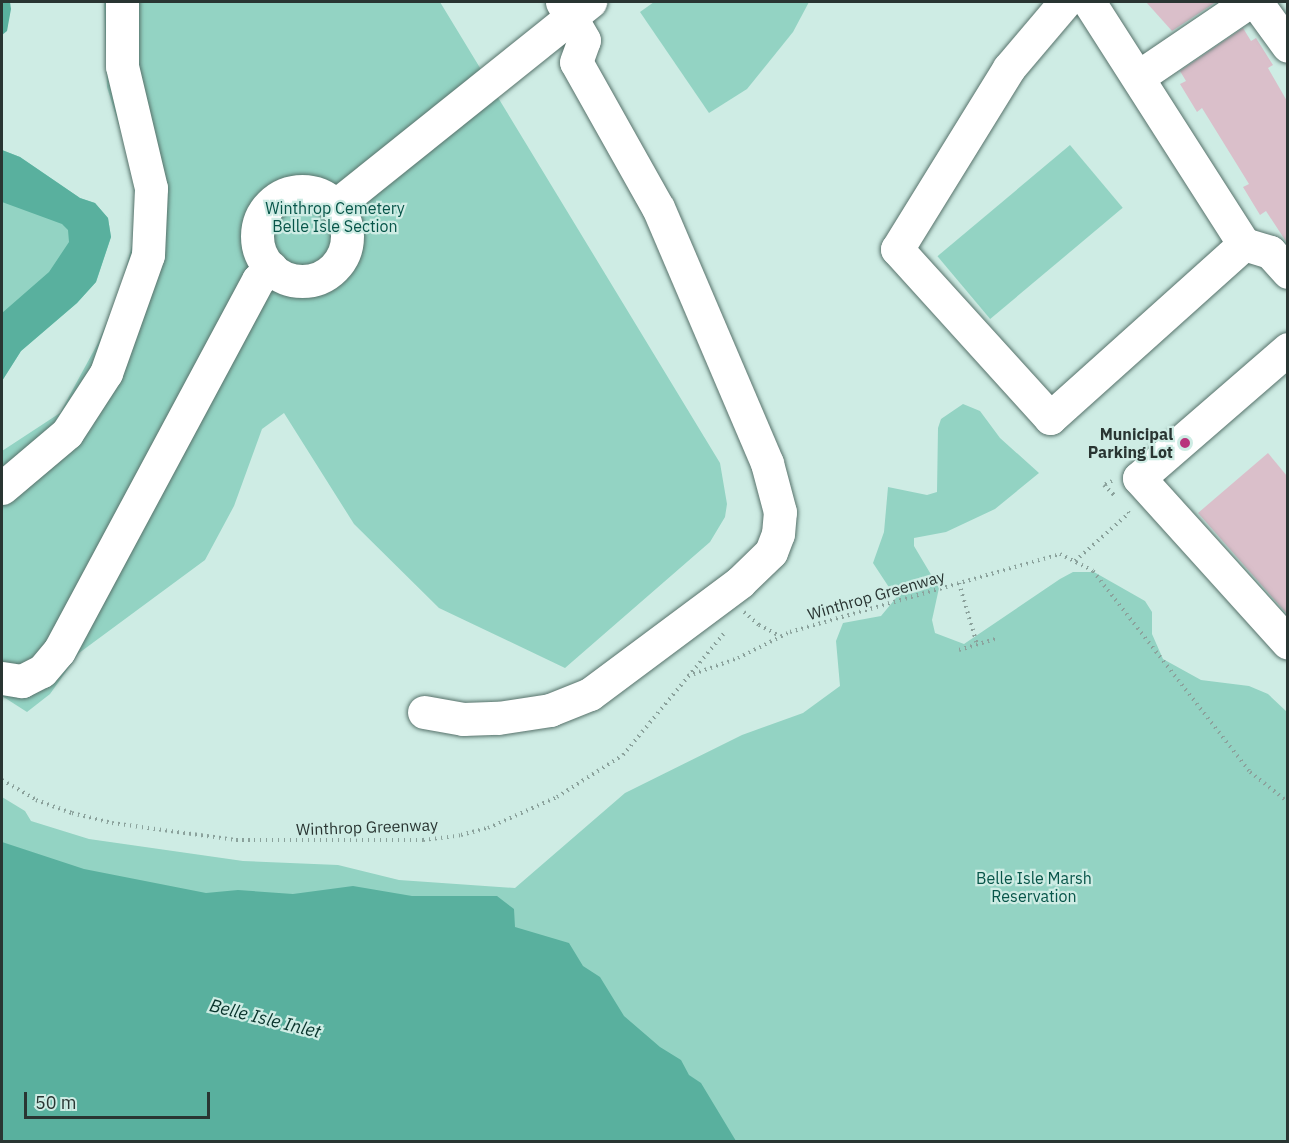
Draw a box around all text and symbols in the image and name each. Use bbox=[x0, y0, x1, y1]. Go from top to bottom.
park label: Winthrop Cemetery Belle Isle Section bbox=[265, 198, 405, 236]
place label: Municipal Parking Lot bbox=[1088, 424, 1173, 462]
marker: Municipal Parking Lot bbox=[1178, 436, 1192, 450]
street label: Winthrop Greenway bbox=[805, 566, 947, 624]
street label: Winthrop Greenway bbox=[296, 815, 438, 839]
park label: Belle Isle Marsh Reservation bbox=[976, 868, 1092, 906]
water label: Belle Isle Inlet bbox=[207, 995, 323, 1043]
scale bar bbox=[27, 1080, 213, 1118]
text: 50 m bbox=[35, 1091, 77, 1114]

